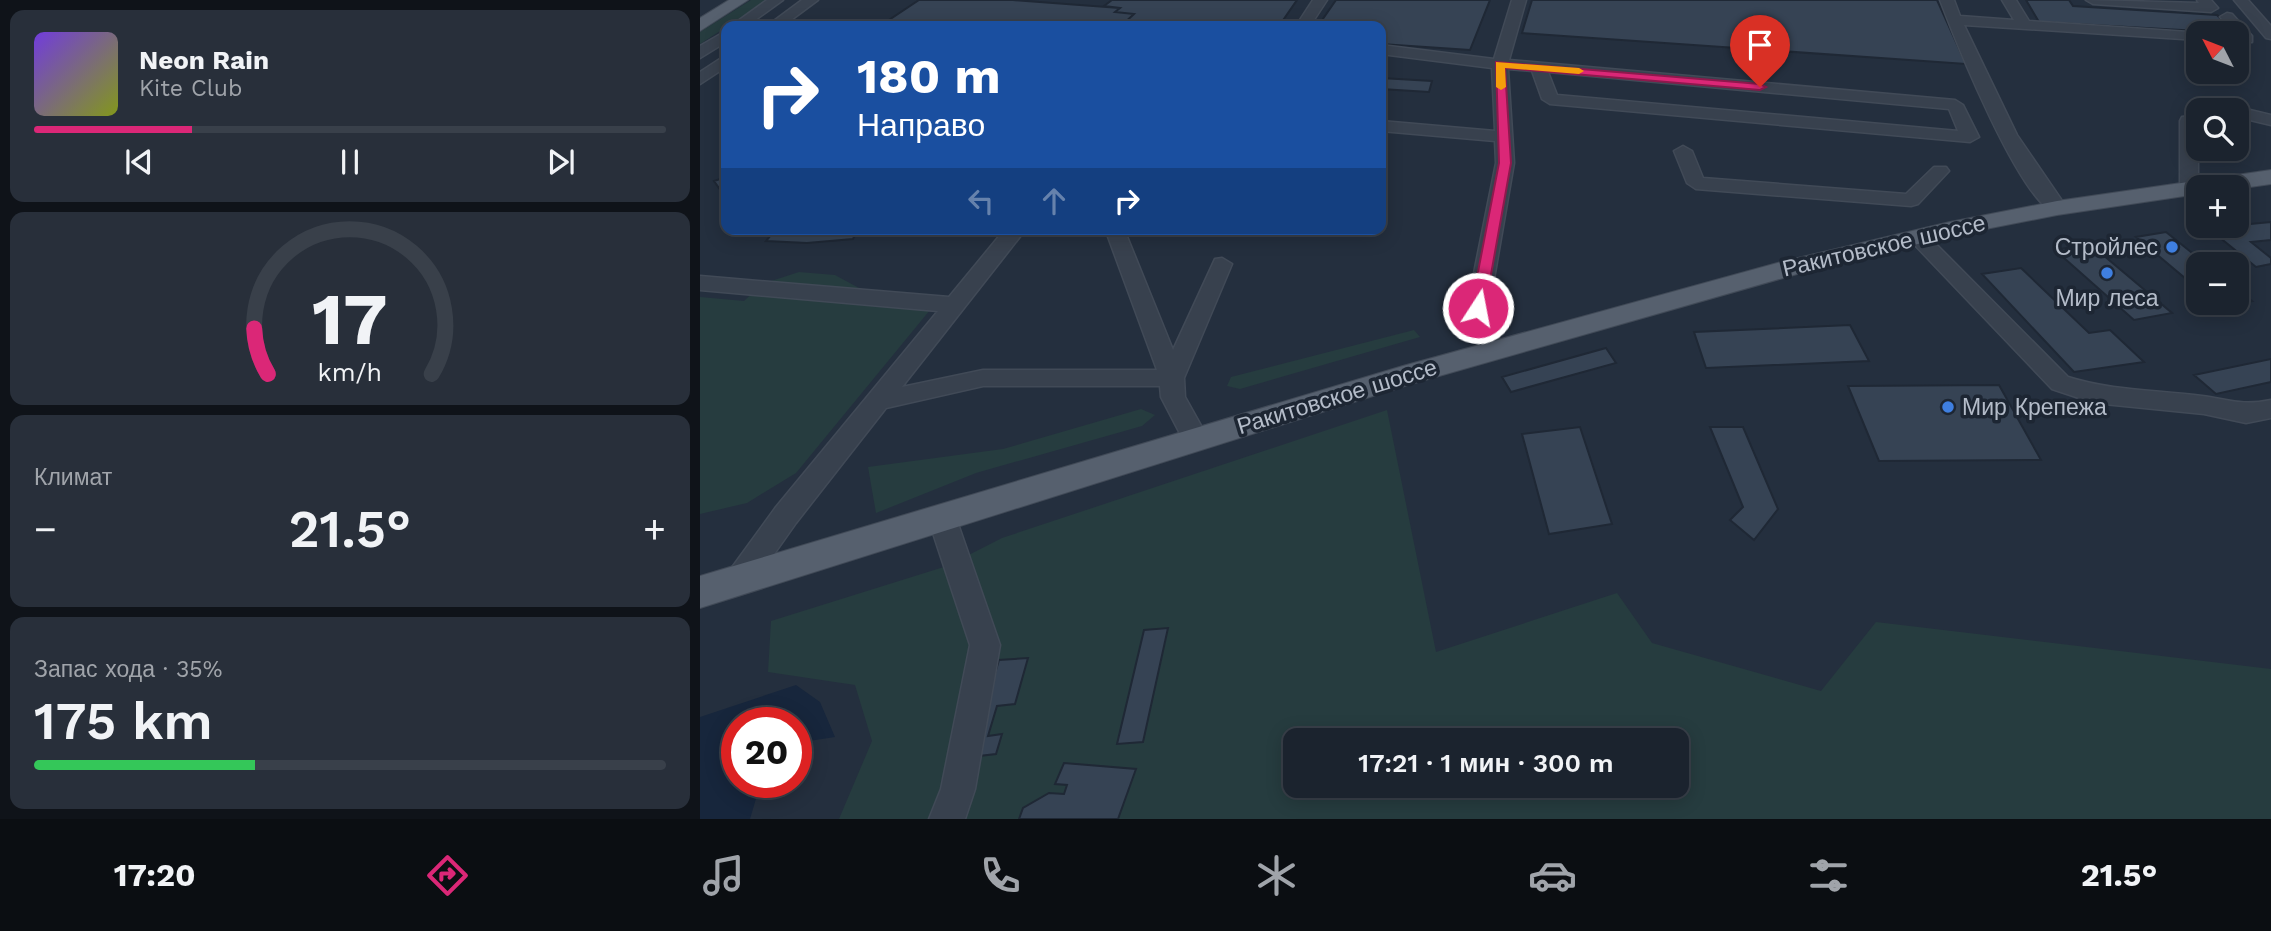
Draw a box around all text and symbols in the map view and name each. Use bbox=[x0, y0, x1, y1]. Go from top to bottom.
pin bbox=[1730, 15, 1790, 87]
north arrow bbox=[2186, 21, 2249, 84]
map controls bbox=[2186, 21, 2249, 315]
icon: arrive bbox=[1741, 26, 1779, 64]
text: Neon Rain bbox=[139, 45, 269, 75]
text: 180 m bbox=[857, 47, 1001, 105]
icon: right bbox=[742, 49, 833, 140]
text: Kite Club bbox=[139, 75, 242, 102]
button: search bbox=[2186, 98, 2249, 161]
text: Направо bbox=[857, 106, 985, 144]
icon: previous bbox=[120, 143, 158, 181]
icon: pause bbox=[331, 143, 369, 181]
icon: next bbox=[542, 143, 580, 181]
button: + bbox=[2186, 175, 2249, 238]
icon: left bbox=[962, 182, 1000, 220]
icon: ahead bbox=[1035, 182, 1073, 220]
icon: right bbox=[1108, 182, 1146, 220]
street label: Ракитовское шоссе bbox=[1780, 209, 1988, 283]
place label: Стройлес bbox=[2055, 234, 2158, 261]
marker: Стройлес bbox=[2164, 239, 2180, 255]
button: − bbox=[2186, 252, 2249, 315]
marker: Мир леса bbox=[2099, 265, 2115, 281]
position arrow bbox=[1441, 271, 1515, 345]
text: 17 bbox=[312, 277, 388, 363]
place label: Мир леса bbox=[2055, 285, 2159, 312]
street label: Ракитовское шоссе bbox=[1234, 354, 1440, 440]
text: km/h bbox=[318, 358, 382, 387]
place label: Мир Крепежа bbox=[1962, 394, 2107, 421]
marker: Мир Крепежа bbox=[1940, 399, 1956, 415]
text: Климат bbox=[34, 464, 112, 491]
text: 21.5° bbox=[289, 499, 411, 560]
text: − bbox=[34, 507, 57, 551]
text: + bbox=[643, 507, 666, 551]
text: Запас хода · 35% bbox=[34, 656, 222, 683]
text: 175 km bbox=[34, 691, 213, 752]
speed limit sign: 20 bbox=[721, 707, 812, 798]
text: 17:21 · 1 мин · 300 m bbox=[1358, 748, 1614, 778]
icon: directions bbox=[423, 851, 472, 900]
icon: music bbox=[699, 851, 748, 900]
icon: phone bbox=[976, 851, 1025, 900]
icon: climate bbox=[1252, 851, 1301, 900]
icon: car bbox=[1528, 851, 1577, 900]
icon: filters bbox=[1804, 851, 1853, 900]
text: 17:20 bbox=[114, 856, 196, 894]
text: 21.5° bbox=[2081, 856, 2157, 894]

